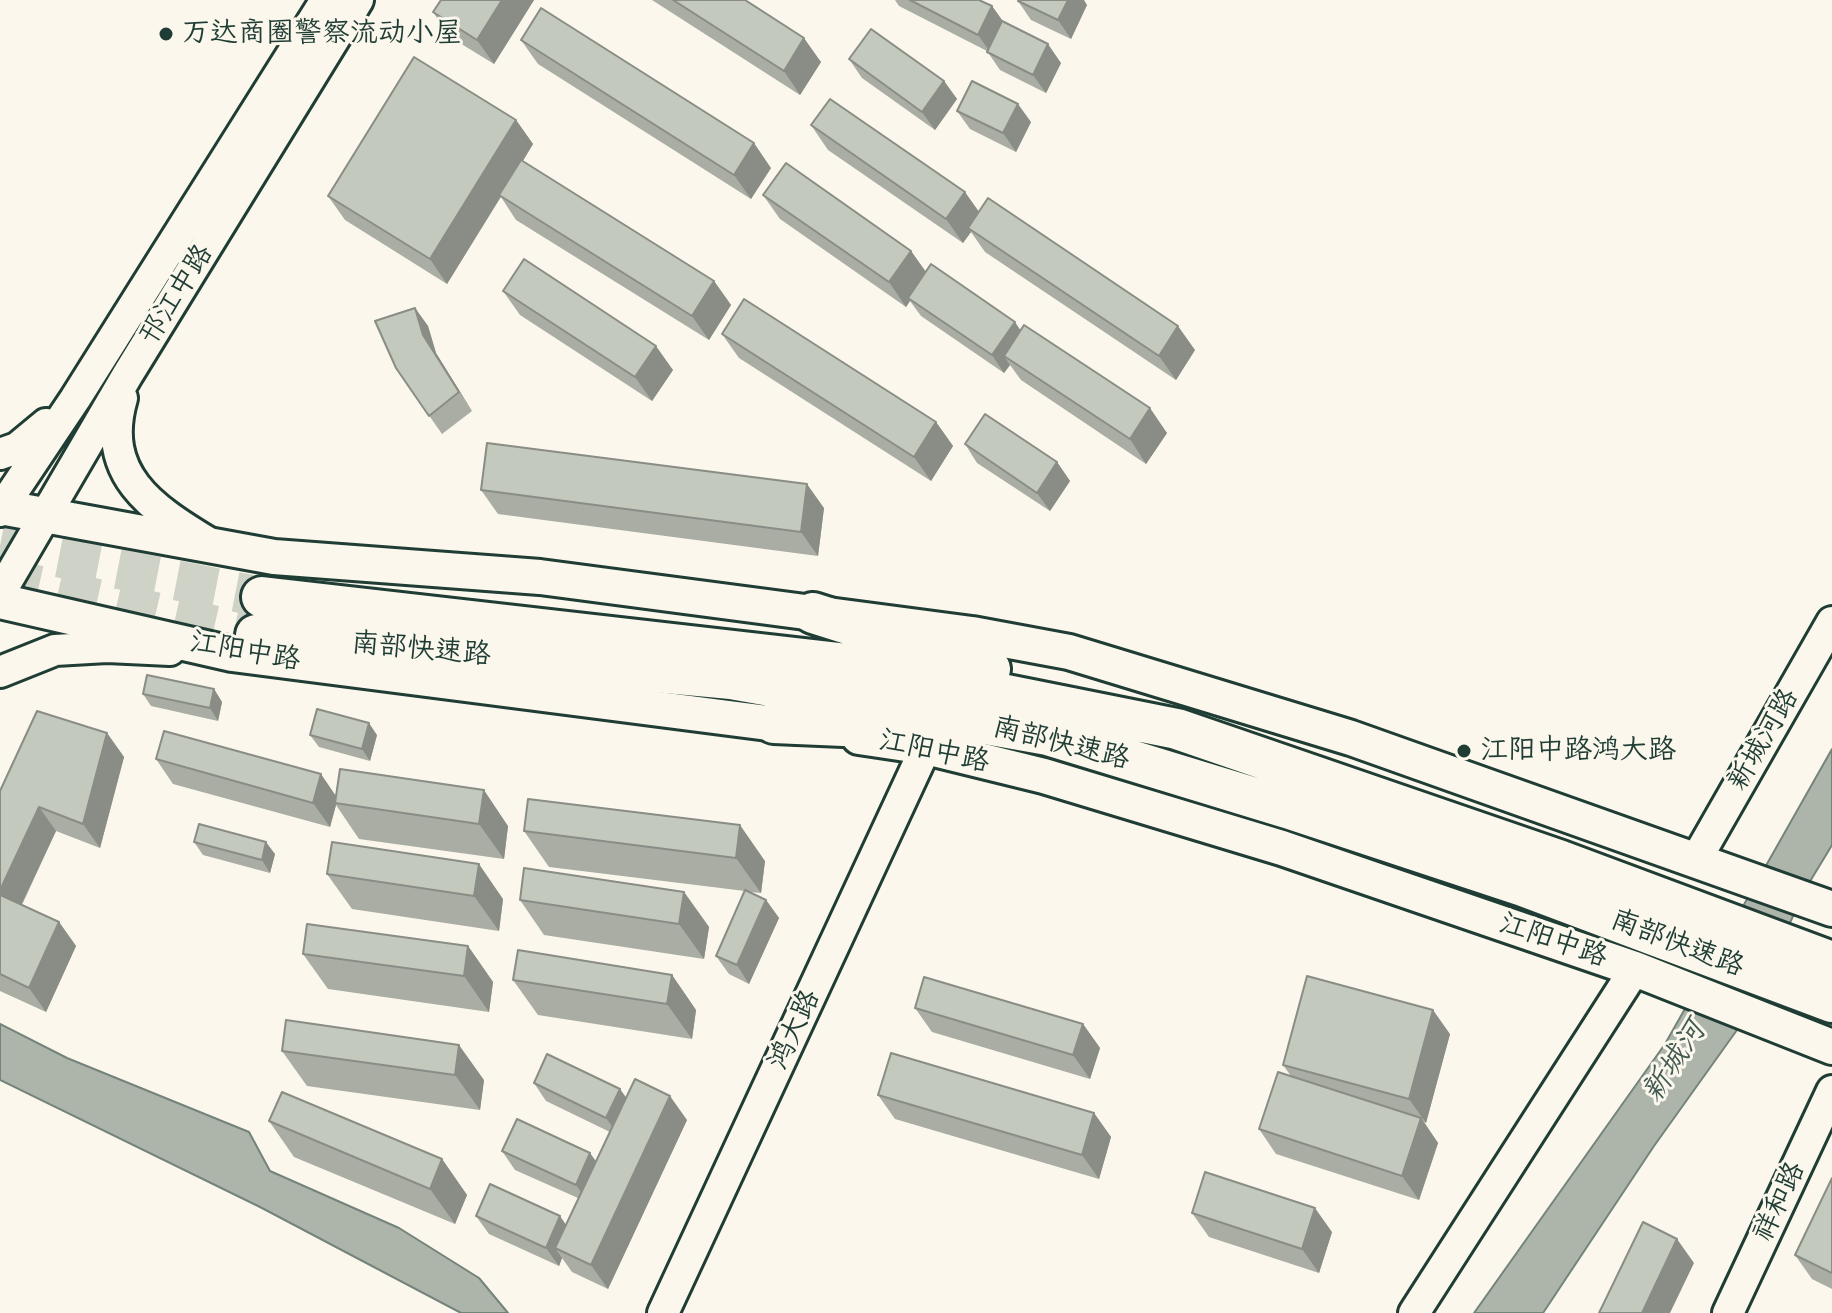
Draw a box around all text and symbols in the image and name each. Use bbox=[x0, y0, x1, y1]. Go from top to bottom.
place label: 万达商圈警察流动小屋 bbox=[182, 17, 462, 51]
marker: 万达商圈警察流动小屋 bbox=[157, 25, 175, 43]
street label: 邗江中路 bbox=[133, 239, 221, 351]
street label: 江阳中路 bbox=[187, 626, 303, 678]
street label: 南部快速路 bbox=[350, 627, 492, 673]
street label: 新城河路 bbox=[1721, 683, 1807, 797]
street label: 南部快速路 bbox=[989, 711, 1133, 777]
street label: 江阳中路 bbox=[876, 724, 992, 780]
place label: 江阳中路鸿大路 bbox=[1480, 734, 1676, 768]
marker: 江阳中路鸿大路 bbox=[1455, 742, 1473, 760]
street label: 南部快速路 bbox=[1606, 903, 1748, 985]
street label: 江阳中路 bbox=[1495, 907, 1611, 975]
street label: 鸿大路 bbox=[762, 985, 828, 1075]
water label: 新城河 bbox=[1635, 1014, 1715, 1110]
street label: 祥和路 bbox=[1747, 1157, 1813, 1247]

